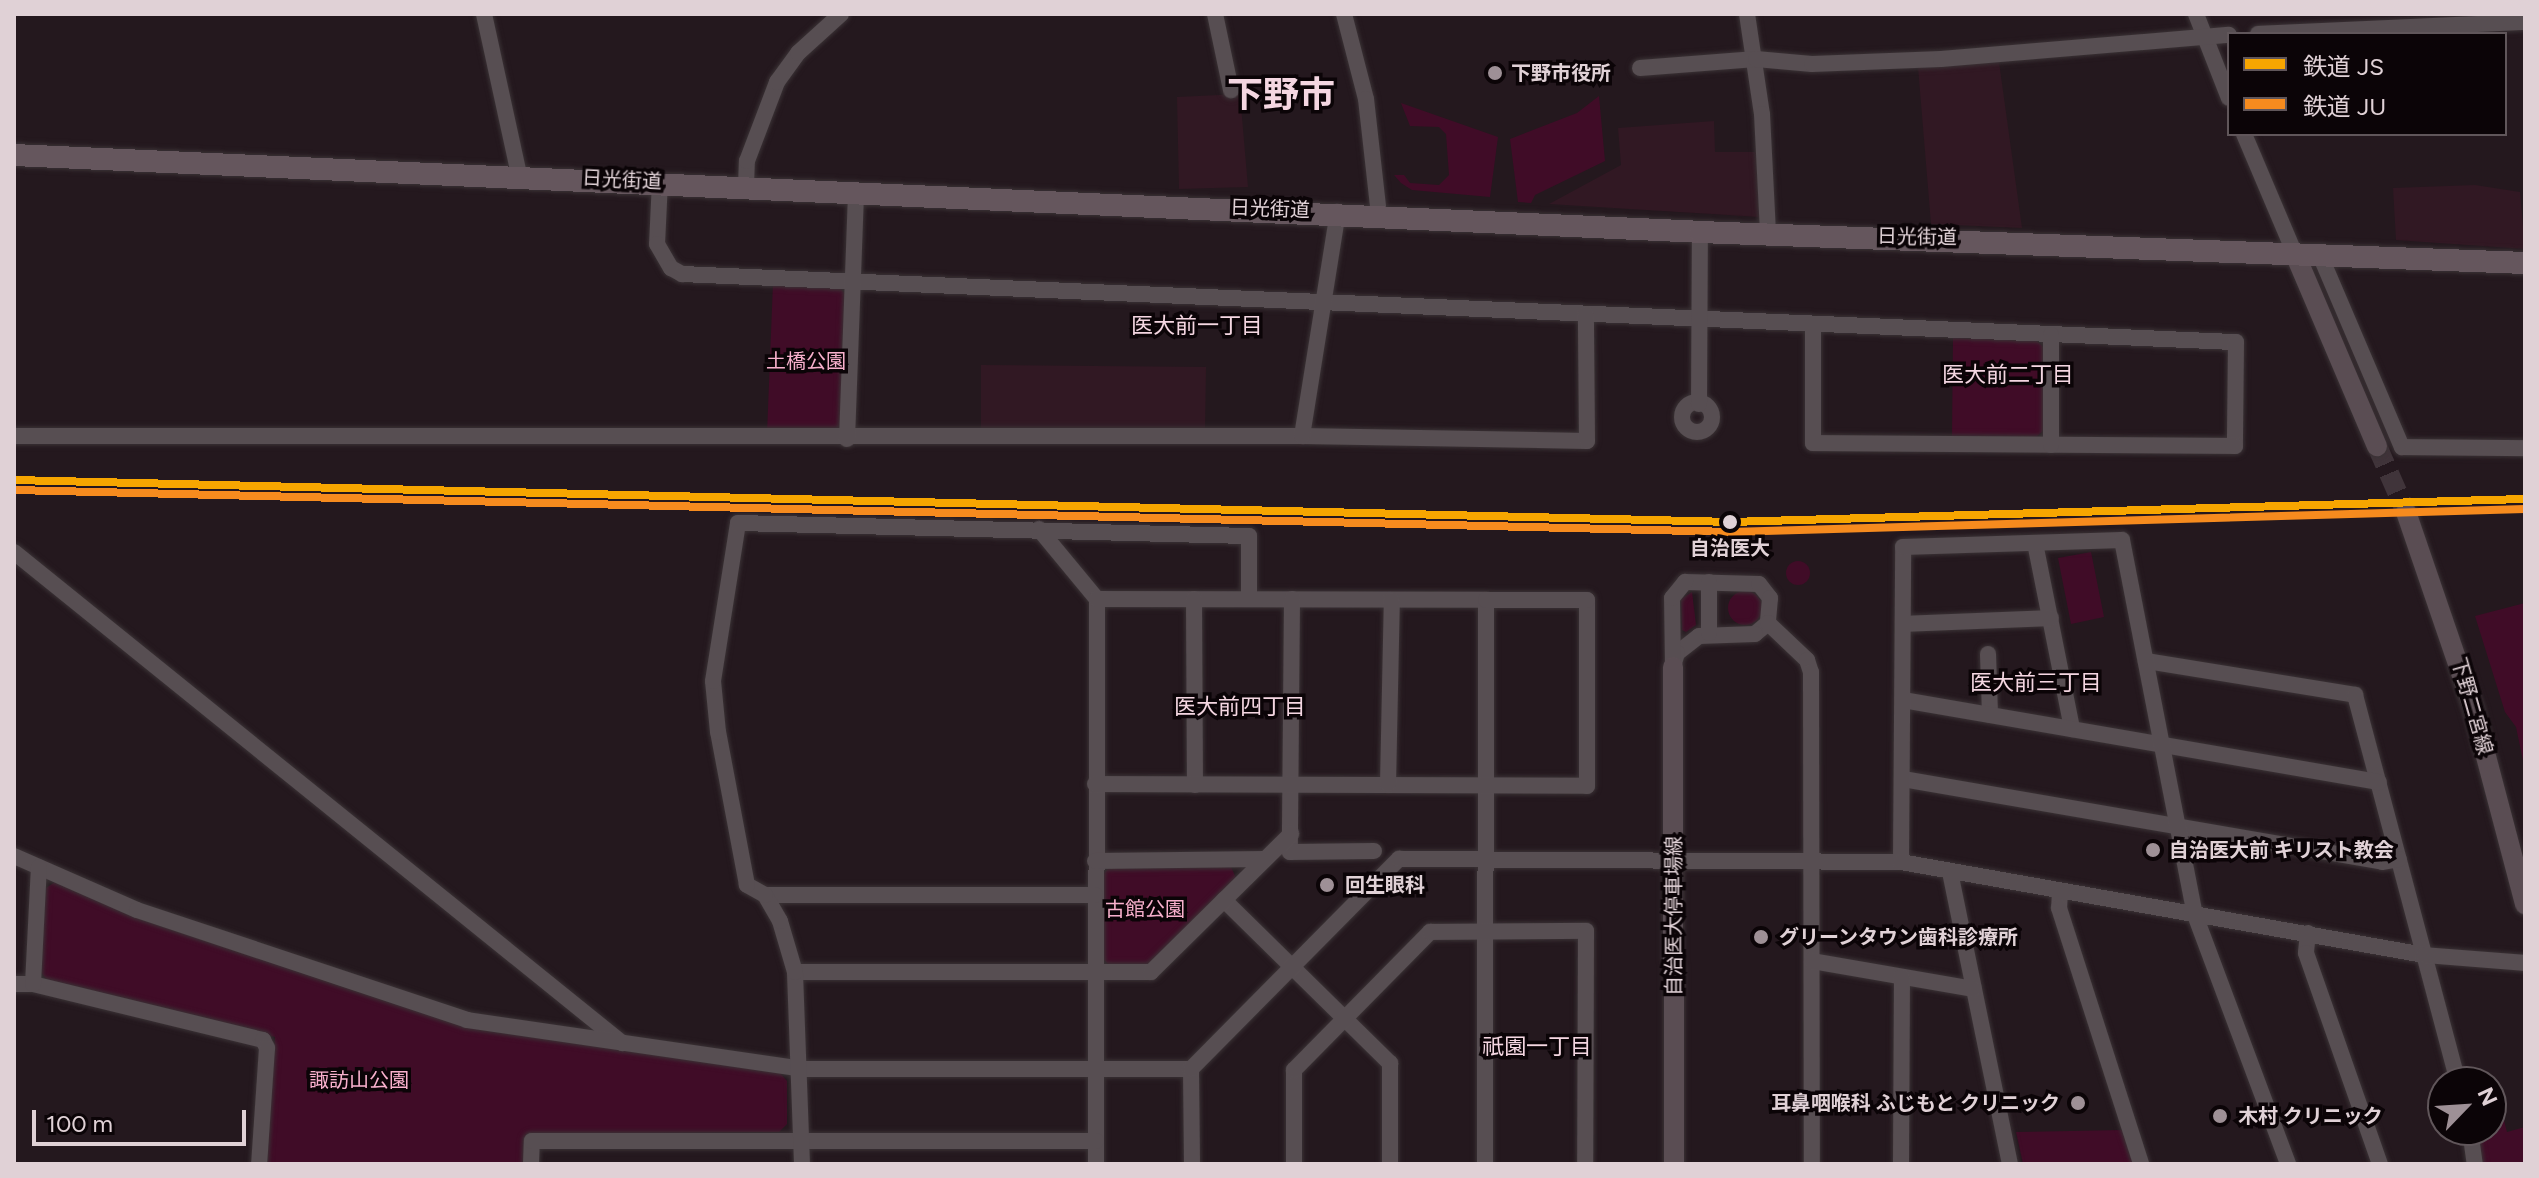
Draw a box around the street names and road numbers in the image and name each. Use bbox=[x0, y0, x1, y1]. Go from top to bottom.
street label: 日光街道 bbox=[581, 166, 663, 194]
street label: 日光街道 bbox=[1230, 196, 1310, 222]
street label: 日光街道 bbox=[1877, 224, 1957, 250]
street label: 下野二宮線 bbox=[2447, 655, 2497, 757]
street label: 自治医大停車場線 bbox=[1662, 836, 1686, 996]

